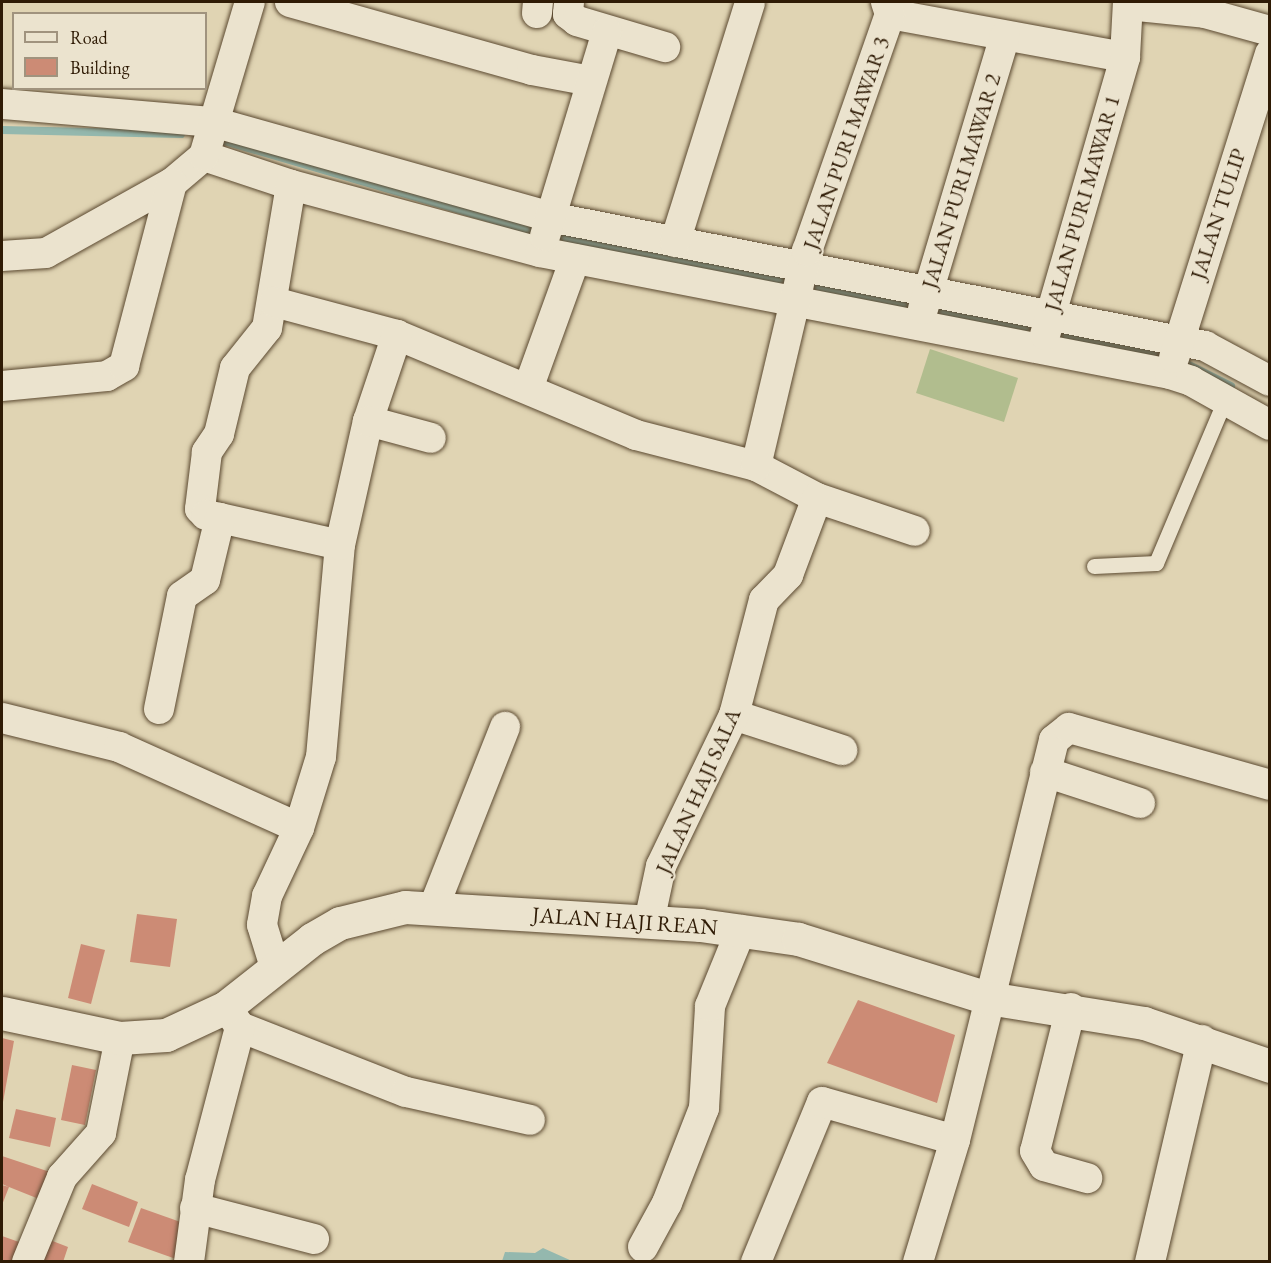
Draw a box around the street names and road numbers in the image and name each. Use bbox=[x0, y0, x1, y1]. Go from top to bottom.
street label: JALAN PURI MAWAR 3 bbox=[797, 33, 895, 253]
street label: JALAN PURI MAWAR 2 bbox=[916, 70, 1006, 292]
street label: JALAN PURI MAWAR 1 bbox=[1038, 92, 1126, 314]
street label: JALAN TULIP bbox=[1184, 145, 1252, 283]
street label: JALAN HAJI SALA bbox=[650, 704, 746, 878]
street label: JALAN HAJI REAN bbox=[531, 901, 719, 941]

